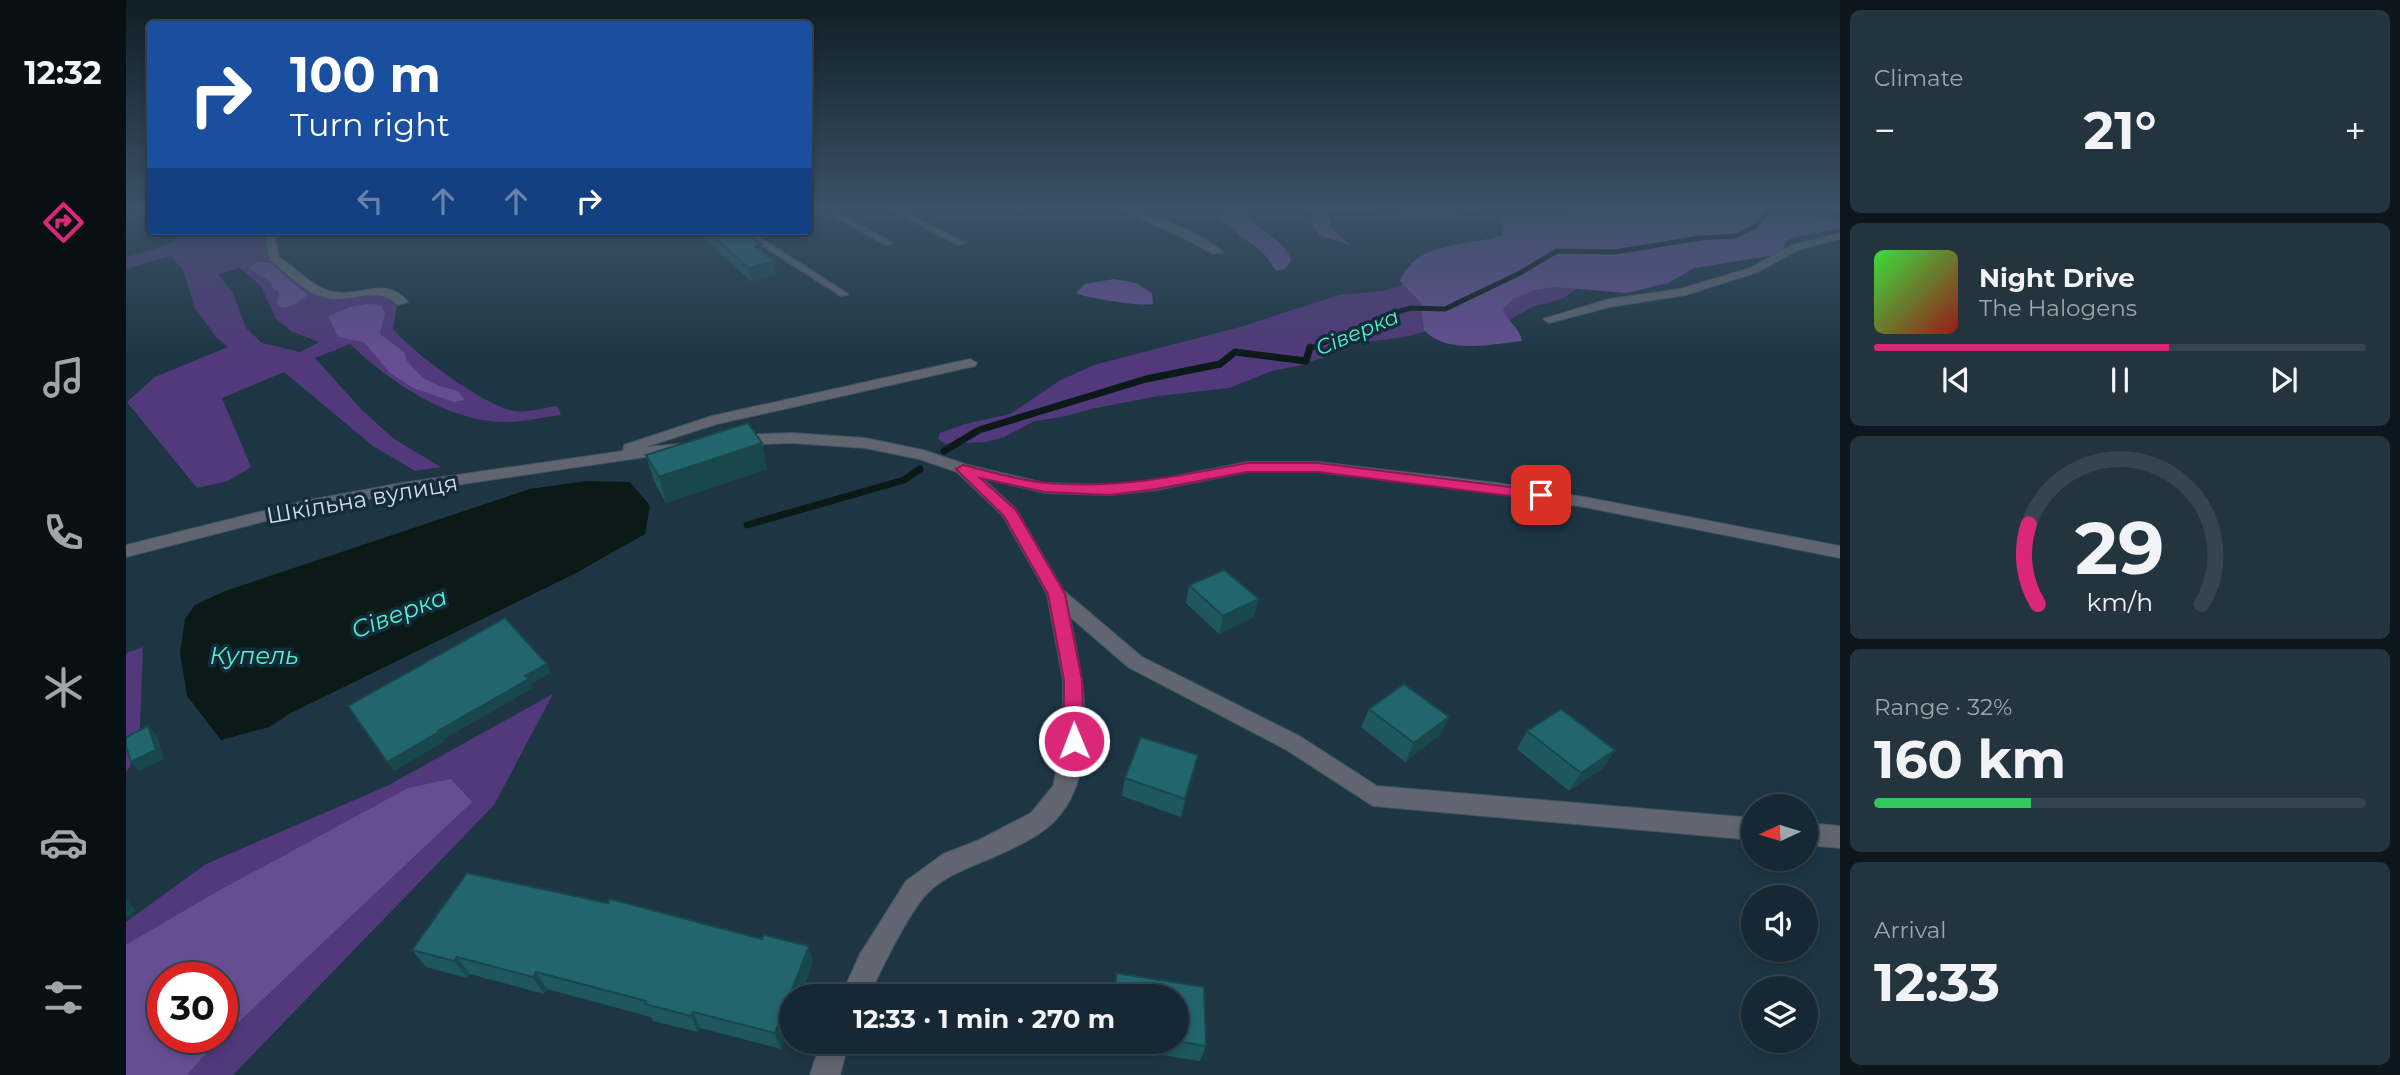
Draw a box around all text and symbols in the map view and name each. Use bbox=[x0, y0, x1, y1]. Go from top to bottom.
text: 100 m bbox=[290, 45, 441, 104]
icon: right bbox=[175, 49, 266, 140]
text: 12:32 bbox=[24, 53, 102, 92]
text: Climate bbox=[1874, 64, 1963, 92]
text: 21° bbox=[2084, 99, 2156, 162]
text: Turn right bbox=[290, 105, 450, 144]
text: − bbox=[1874, 107, 1896, 154]
text: + bbox=[2344, 107, 2366, 154]
icon: left bbox=[351, 182, 389, 220]
icon: ahead bbox=[424, 182, 462, 220]
icon: ahead bbox=[497, 182, 535, 220]
icon: right bbox=[570, 182, 608, 220]
icon: directions bbox=[39, 198, 88, 247]
text: Night Drive bbox=[1979, 262, 2135, 294]
text: The Halogens bbox=[1979, 294, 2137, 322]
water label: Сіверка bbox=[1312, 303, 1402, 361]
icon: music bbox=[39, 353, 88, 402]
icon: previous bbox=[1937, 361, 1975, 399]
icon: pause bbox=[2101, 361, 2139, 399]
icon: next bbox=[2265, 361, 2303, 399]
pin bbox=[1511, 465, 1571, 525]
street label: Шкільна вулиця bbox=[264, 468, 460, 530]
icon: arrive bbox=[1522, 476, 1560, 514]
text: 29 bbox=[2075, 504, 2165, 592]
icon: phone bbox=[39, 508, 88, 557]
water label: Сіверка bbox=[347, 581, 451, 645]
text: km/h bbox=[2087, 586, 2153, 616]
water label: Купель bbox=[209, 641, 299, 670]
icon: climate bbox=[39, 663, 88, 712]
text: Range · 32% bbox=[1874, 693, 2012, 721]
position arrow bbox=[1037, 704, 1111, 778]
text: 160 km bbox=[1874, 728, 2066, 791]
north arrow bbox=[1741, 794, 1818, 872]
map controls bbox=[1741, 794, 1818, 1053]
icon: car bbox=[39, 818, 88, 867]
button: sound bbox=[1741, 885, 1818, 962]
text: Arrival bbox=[1874, 916, 1947, 944]
text: 12:33 bbox=[1874, 951, 2000, 1014]
speed limit sign: 30 bbox=[147, 962, 238, 1053]
icon: filters bbox=[39, 973, 88, 1022]
button: layers bbox=[1741, 976, 1818, 1053]
text: 12:33 · 1 min · 270 m bbox=[853, 1003, 1115, 1035]

